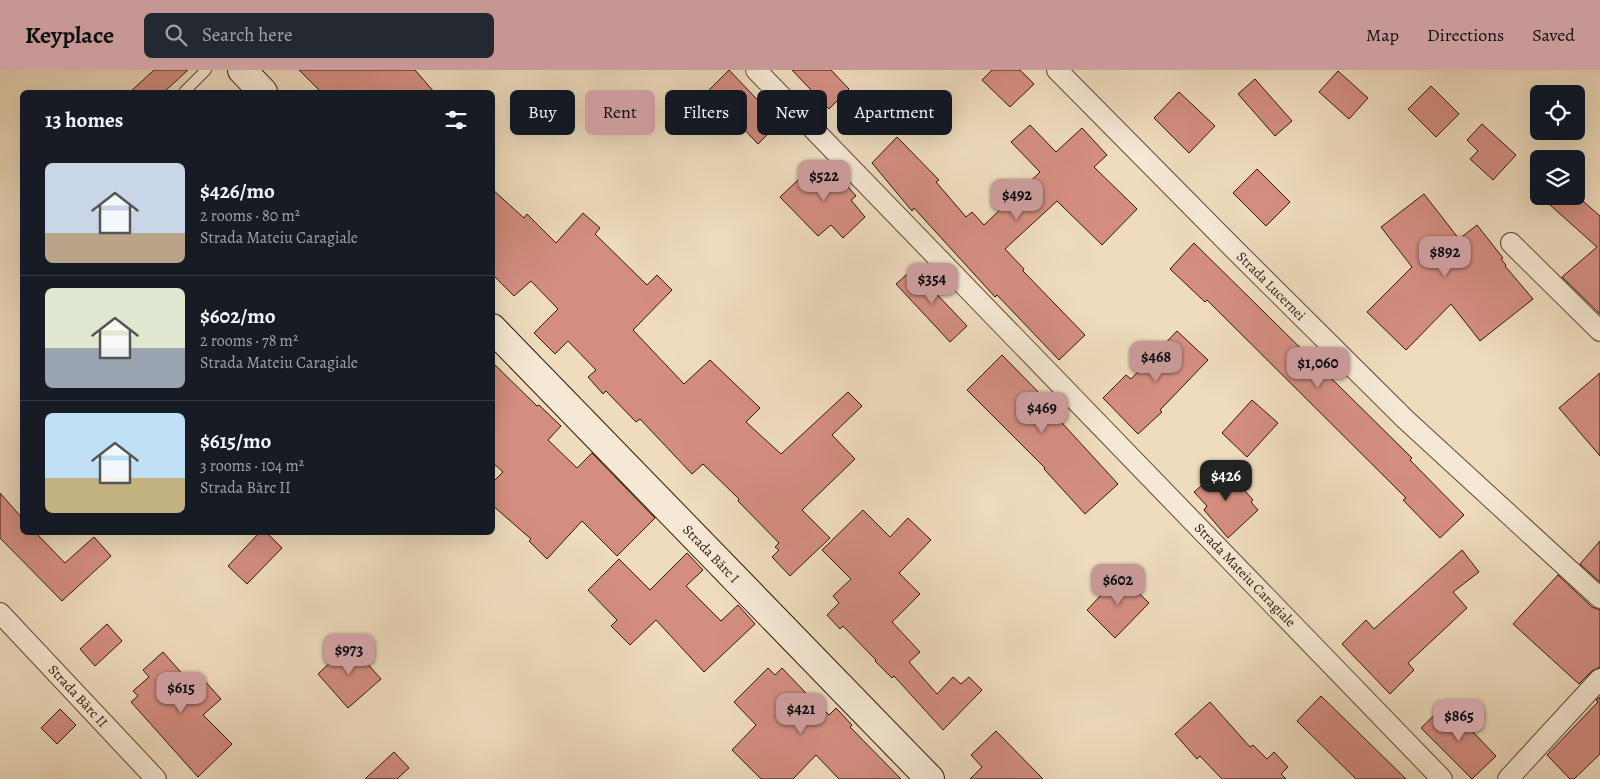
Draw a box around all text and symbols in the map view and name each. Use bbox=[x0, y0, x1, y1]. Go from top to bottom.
search box bbox=[144, 13, 494, 58]
text: Keyplace bbox=[25, 19, 114, 51]
icon: search bbox=[162, 21, 190, 49]
text: Search here bbox=[202, 22, 292, 48]
text: Map bbox=[1366, 23, 1399, 47]
text: Directions bbox=[1427, 23, 1504, 47]
text: Saved bbox=[1532, 23, 1575, 47]
map controls bbox=[1530, 85, 1585, 205]
button: locate bbox=[1530, 85, 1585, 140]
chip: Buy bbox=[510, 90, 575, 135]
chip: Rent bbox=[585, 90, 655, 135]
chip: Filters bbox=[665, 90, 747, 135]
chip: New bbox=[757, 90, 827, 135]
chip: Apartment bbox=[837, 90, 952, 135]
text: 13 homes bbox=[45, 106, 123, 134]
icon: filters bbox=[442, 106, 470, 134]
button: layers bbox=[1530, 150, 1585, 205]
pin: $522 bbox=[794, 160, 854, 202]
text: $522 bbox=[809, 165, 839, 187]
text: $426/mo bbox=[200, 177, 275, 205]
pin: $492 bbox=[987, 178, 1047, 221]
icon: home bbox=[85, 183, 145, 243]
text: $492 bbox=[1002, 184, 1032, 206]
text: 2 rooms · 80 m² bbox=[200, 205, 300, 227]
text: Strada Mateiu Caragiale bbox=[200, 227, 358, 249]
pin: $892 bbox=[1415, 236, 1475, 278]
text: $892 bbox=[1430, 241, 1460, 263]
street label: Strada Lucernei bbox=[1232, 247, 1310, 325]
pin: $354 bbox=[902, 262, 962, 305]
text: $354 bbox=[918, 268, 946, 290]
text: $602/mo bbox=[200, 302, 276, 330]
icon: home bbox=[85, 308, 145, 368]
text: 2 rooms · 78 m² bbox=[200, 330, 298, 352]
pin: $468 bbox=[1126, 340, 1186, 383]
text: $468 bbox=[1141, 346, 1171, 368]
pin: $1,060 bbox=[1277, 346, 1359, 389]
text: Strada Mateiu Caragiale bbox=[200, 352, 358, 374]
text: $1,060 bbox=[1297, 352, 1339, 374]
pin: $469 bbox=[1012, 392, 1072, 434]
text: $469 bbox=[1027, 397, 1057, 419]
text: $615/mo bbox=[200, 427, 271, 455]
icon: home bbox=[85, 433, 145, 493]
text: 3 rooms · 104 m² bbox=[200, 455, 304, 477]
pin: $426 bbox=[1196, 460, 1256, 502]
text: $426 bbox=[1211, 465, 1241, 487]
text: Strada Bărc II bbox=[200, 477, 291, 499]
street label: Strada Mateiu Caragiale bbox=[1190, 519, 1300, 631]
street label: Strada Bărc I bbox=[678, 521, 744, 587]
pin: $602 bbox=[1088, 564, 1148, 606]
text: $602 bbox=[1103, 569, 1133, 591]
pin: $973 bbox=[319, 634, 379, 676]
text: $973 bbox=[335, 639, 363, 661]
street label: Strada Bărc II bbox=[44, 660, 112, 732]
pin: $615 bbox=[151, 672, 211, 714]
text: $615 bbox=[167, 677, 195, 699]
pin: $421 bbox=[771, 692, 831, 735]
text: $421 bbox=[787, 698, 815, 720]
pin: $865 bbox=[1429, 700, 1489, 742]
text: $865 bbox=[1444, 705, 1474, 727]

